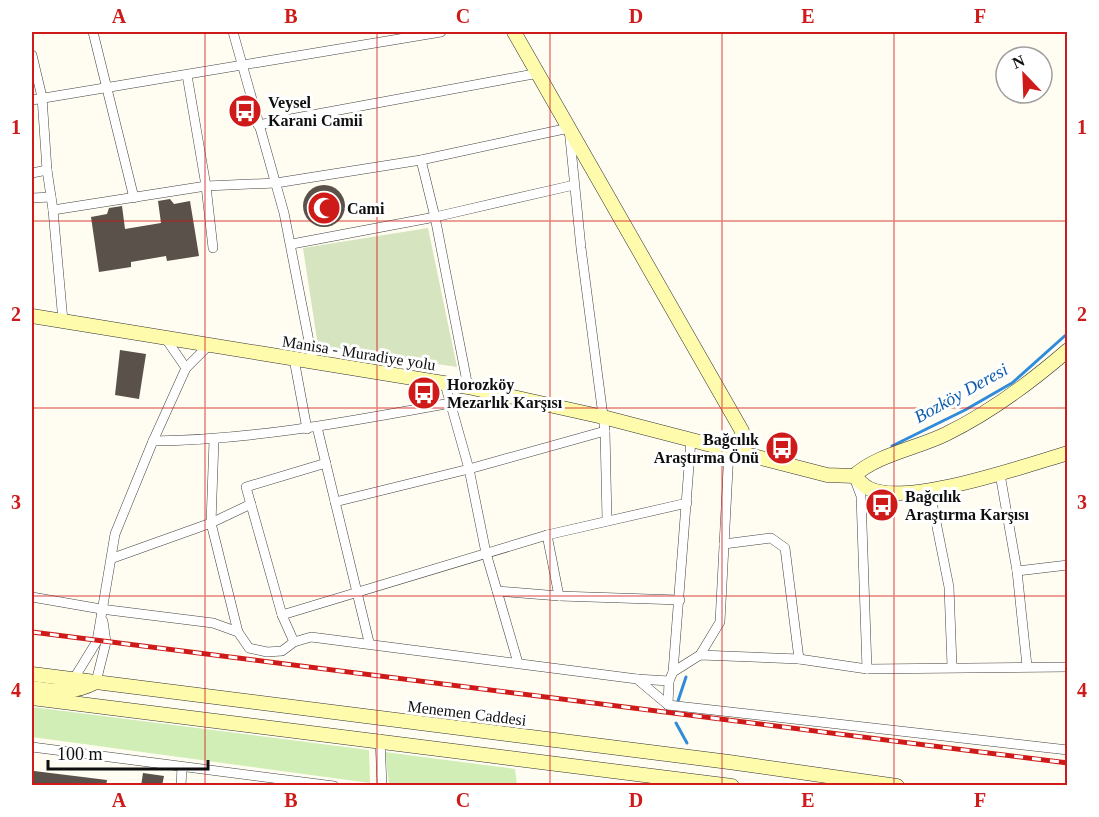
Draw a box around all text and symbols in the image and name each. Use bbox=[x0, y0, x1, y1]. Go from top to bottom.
text: A bbox=[112, 5, 127, 27]
text: B bbox=[284, 5, 298, 27]
text: C bbox=[456, 5, 470, 27]
text: D bbox=[629, 5, 643, 27]
text: E bbox=[801, 5, 815, 27]
text: F bbox=[974, 5, 986, 27]
north arrow bbox=[994, 45, 1054, 105]
text: N bbox=[1010, 51, 1027, 72]
bus stop icon: Veysel Karani Camii bbox=[227, 93, 263, 129]
place label: Veysel Karani Camii bbox=[268, 94, 363, 129]
text: 1 bbox=[11, 116, 21, 138]
text: 1 bbox=[1077, 116, 1087, 138]
mosque icon: Cami bbox=[306, 190, 342, 226]
place label: Cami bbox=[347, 200, 385, 217]
text: 2 bbox=[11, 303, 21, 325]
text: 2 bbox=[1077, 303, 1087, 325]
street label: Manisa - Muradiye yolu bbox=[281, 332, 437, 375]
water label: Bozköy Deresi bbox=[911, 359, 1011, 427]
bus stop icon: Horozköy Mezarlık Karşısı bbox=[406, 375, 442, 411]
place label: Horozköy Mezarlık Karşısı bbox=[447, 376, 563, 412]
bus stop icon: Bağcılık Araştırma Önü bbox=[764, 430, 800, 466]
place label: Bağcılık Araştırma Önü bbox=[654, 431, 759, 467]
bus stop icon: Bağcılık Araştırma Karşısı bbox=[864, 487, 900, 523]
place label: Bağcılık Araştırma Karşısı bbox=[905, 488, 1030, 524]
text: 3 bbox=[11, 491, 21, 513]
text: 3 bbox=[1077, 491, 1087, 513]
text: 4 bbox=[11, 679, 21, 701]
text: 4 bbox=[1077, 679, 1087, 701]
street label: Menemen Caddesi bbox=[407, 697, 528, 729]
scale bar bbox=[48, 733, 208, 771]
text: 100 m bbox=[57, 744, 103, 764]
text: A bbox=[112, 789, 127, 811]
text: B bbox=[284, 789, 298, 811]
text: C bbox=[456, 789, 470, 811]
text: D bbox=[629, 789, 643, 811]
text: E bbox=[801, 789, 815, 811]
text: F bbox=[974, 789, 986, 811]

